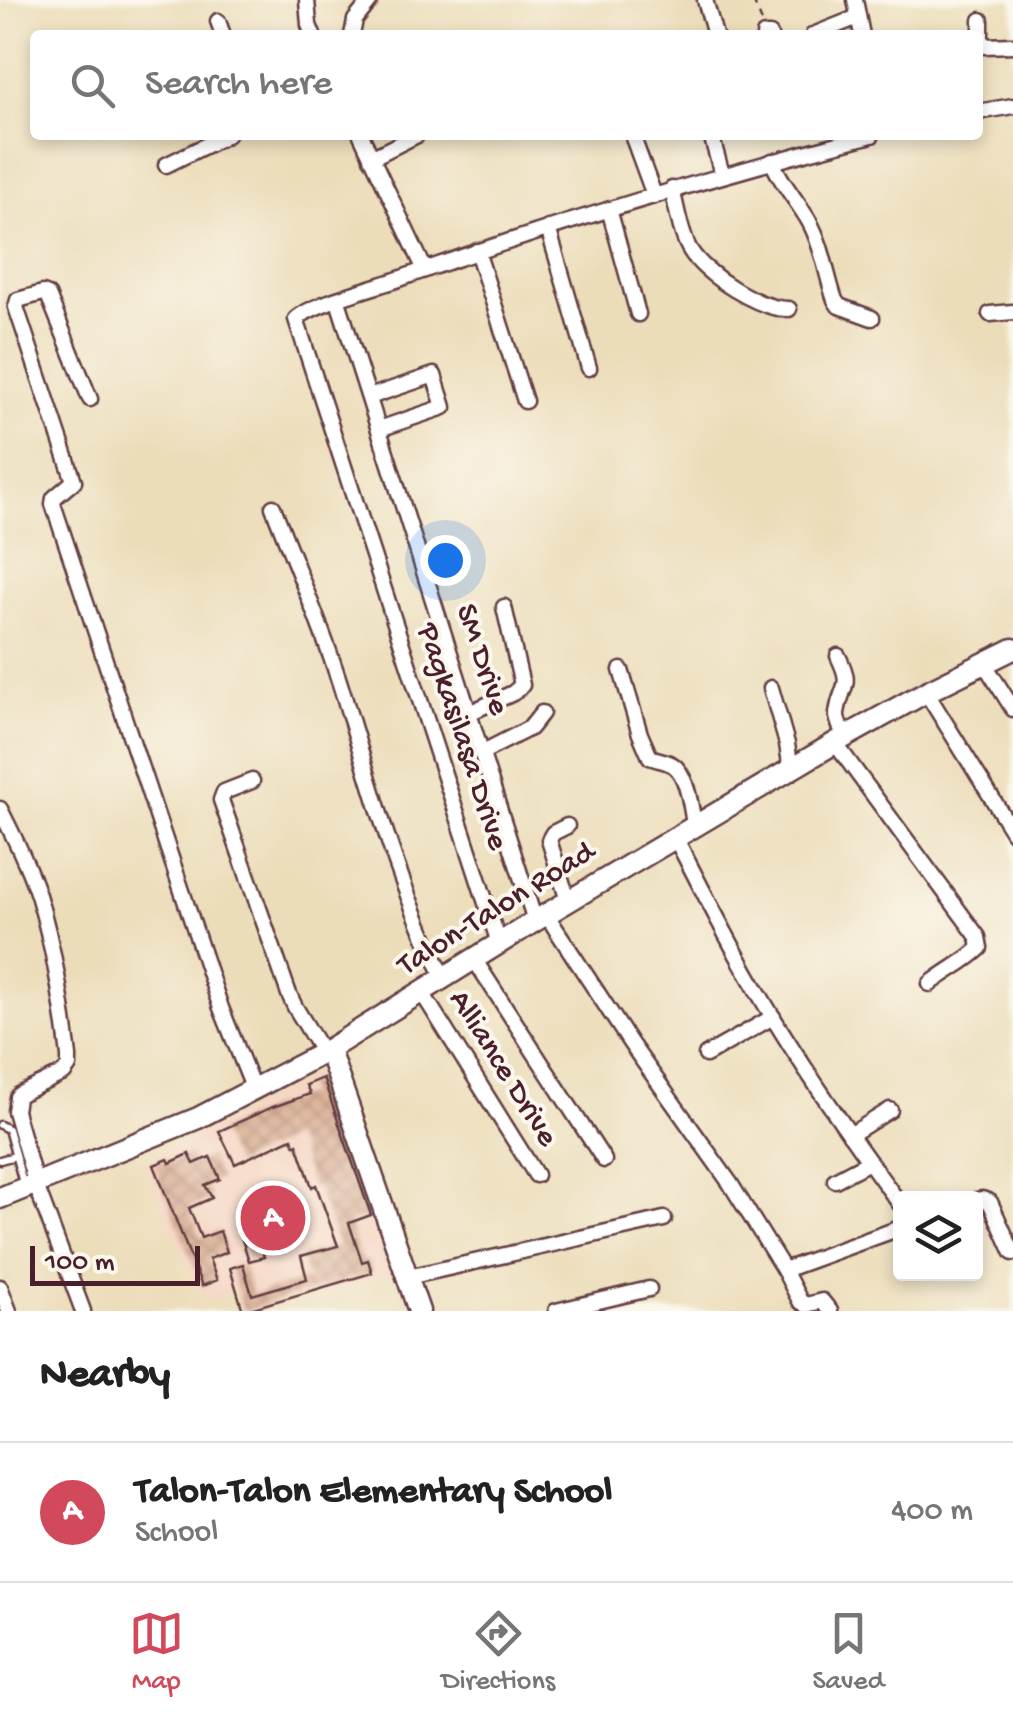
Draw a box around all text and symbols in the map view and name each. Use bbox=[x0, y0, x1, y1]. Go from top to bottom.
search box bbox=[30, 30, 983, 140]
icon: search bbox=[65, 58, 120, 113]
text: Search here bbox=[145, 63, 332, 107]
your location bbox=[420, 535, 471, 586]
street label: SM Drive bbox=[445, 600, 517, 721]
street label: Pagkasilasa Drive bbox=[406, 618, 516, 856]
street label: Talon-Talon Road bbox=[390, 833, 605, 987]
street label: Alliance Drive bbox=[439, 984, 565, 1155]
pin: A bbox=[240, 1180, 306, 1256]
map controls bbox=[893, 1191, 983, 1281]
button: layers bbox=[893, 1191, 983, 1281]
scale bar bbox=[30, 1241, 200, 1286]
text: 100 m bbox=[45, 1247, 115, 1280]
text: Nearby bbox=[40, 1352, 170, 1401]
text: Talon-Talon Elementary School bbox=[135, 1471, 613, 1515]
text: A bbox=[63, 1493, 82, 1531]
text: 400 m bbox=[891, 1493, 973, 1531]
text: School bbox=[135, 1515, 218, 1553]
tab: Map bbox=[129, 1606, 184, 1699]
tab: Directions bbox=[441, 1606, 555, 1699]
tab: Saved bbox=[812, 1606, 884, 1699]

